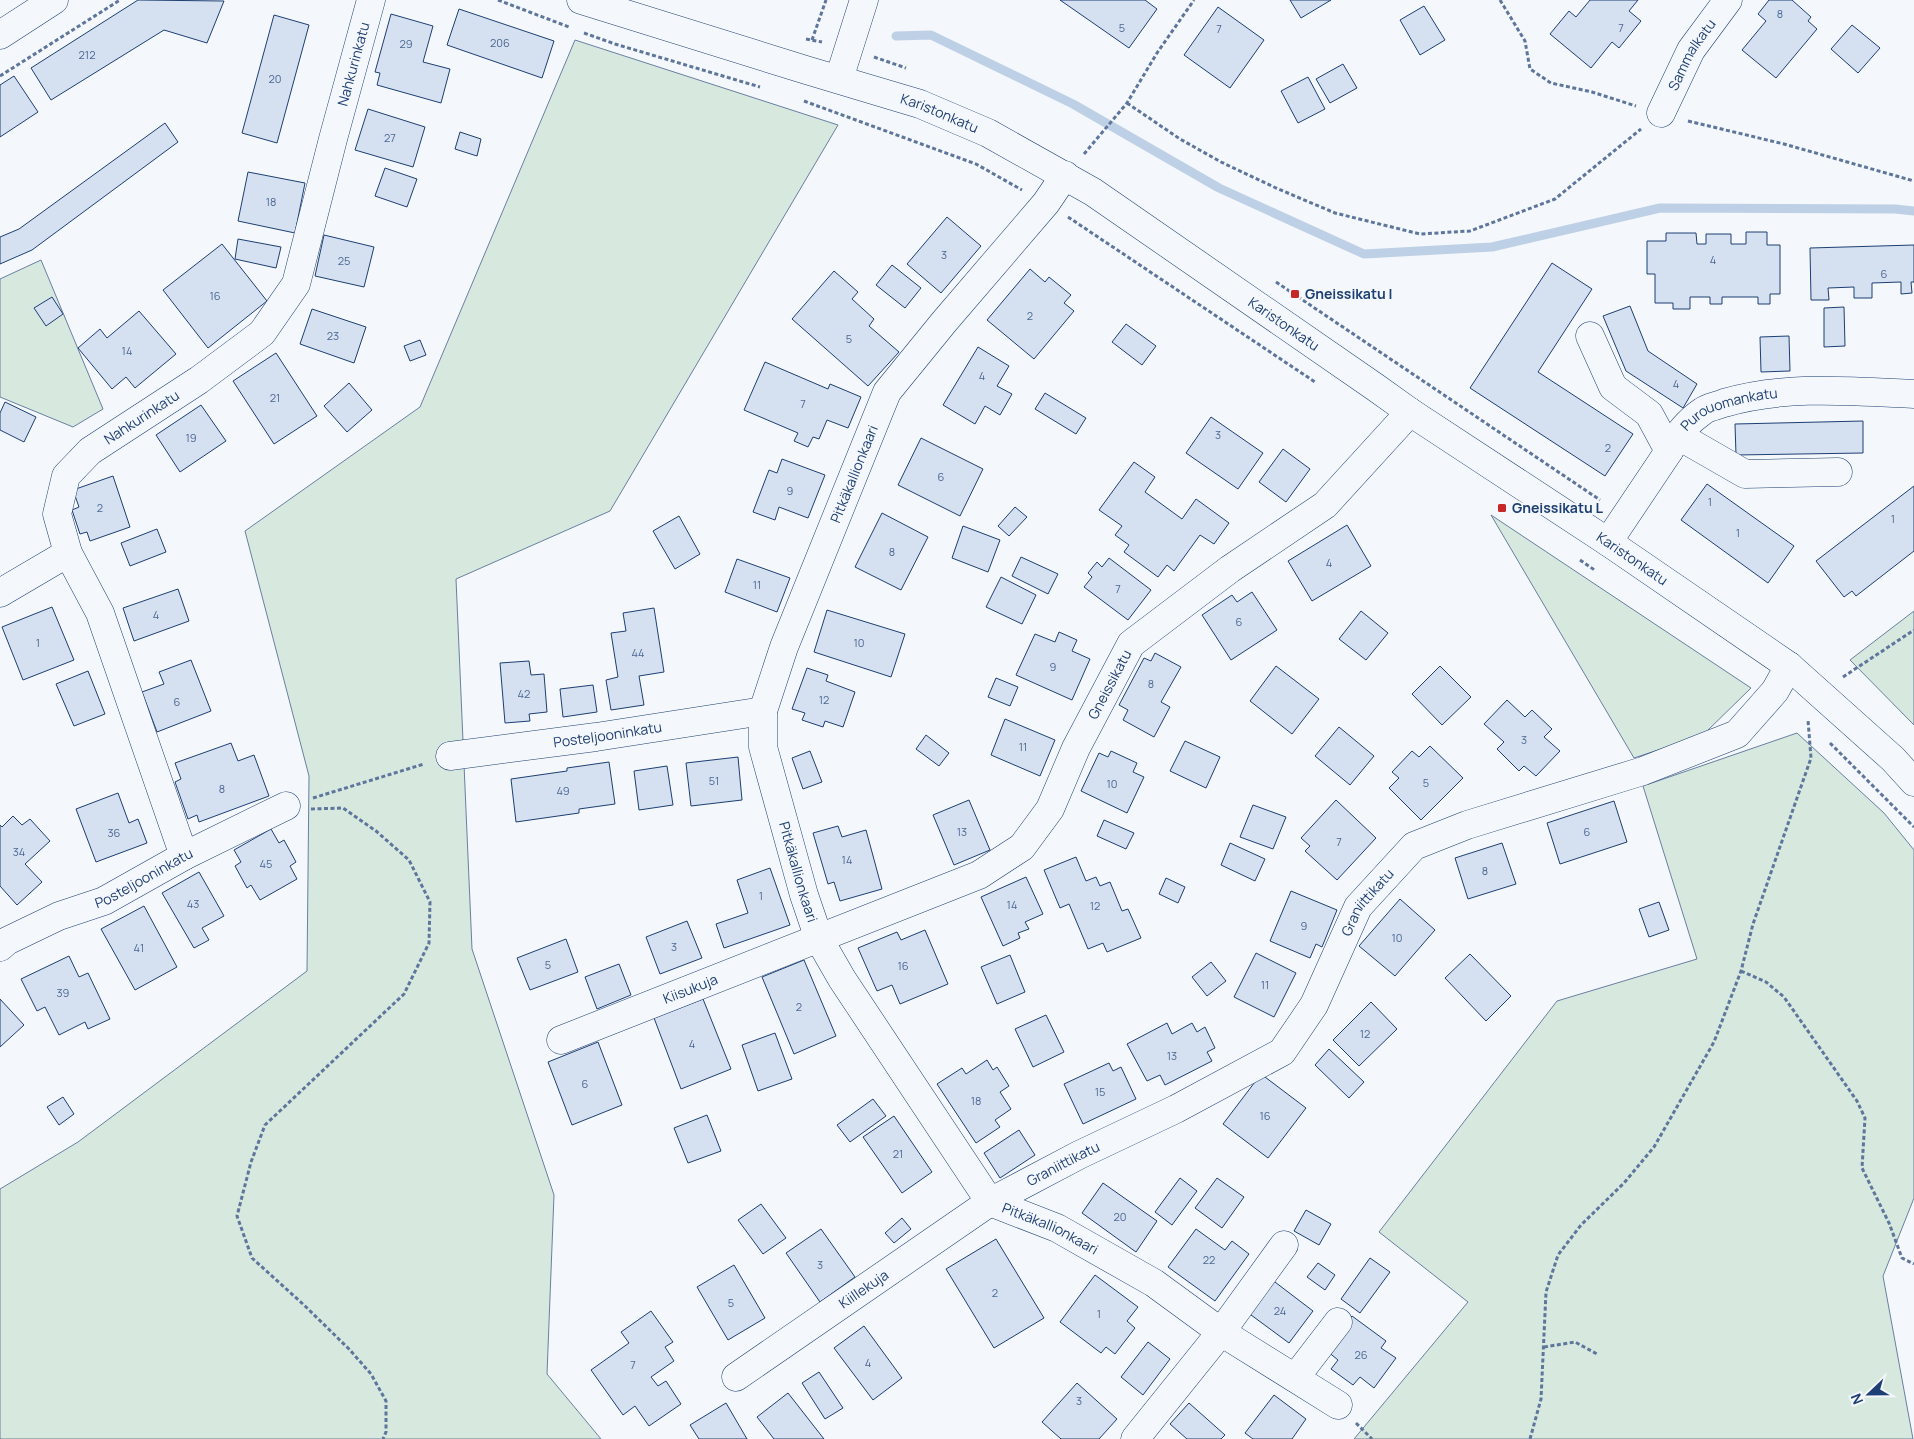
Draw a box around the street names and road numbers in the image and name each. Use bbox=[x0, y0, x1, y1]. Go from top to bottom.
street label: Sammalkatu bbox=[1663, 15, 1720, 93]
street label: Nahkurinkatu bbox=[332, 20, 374, 108]
street label: Karistonkatu bbox=[898, 89, 982, 137]
street label: Karistonkatu bbox=[1245, 292, 1323, 355]
street label: Purouomankatu bbox=[1676, 383, 1778, 435]
street label: Nahkurinkatu bbox=[100, 385, 183, 448]
street label: Pitkäkallionkaari bbox=[825, 422, 882, 526]
street label: Karistonkatu bbox=[1593, 527, 1672, 589]
street label: Gneissikatu bbox=[1083, 646, 1135, 722]
street label: Posteljooninkatu bbox=[552, 717, 663, 751]
street label: Pitkäkallionkaari bbox=[775, 819, 823, 925]
street label: Posteljooninkatu bbox=[92, 843, 196, 912]
street label: Graniittikatu bbox=[1336, 864, 1398, 939]
street label: Kiisukuja bbox=[660, 969, 720, 1008]
street label: Graniittikatu bbox=[1023, 1137, 1102, 1190]
street label: Pitkäkallionkaari bbox=[1000, 1198, 1102, 1259]
street label: Kiillekuja bbox=[835, 1265, 892, 1312]

